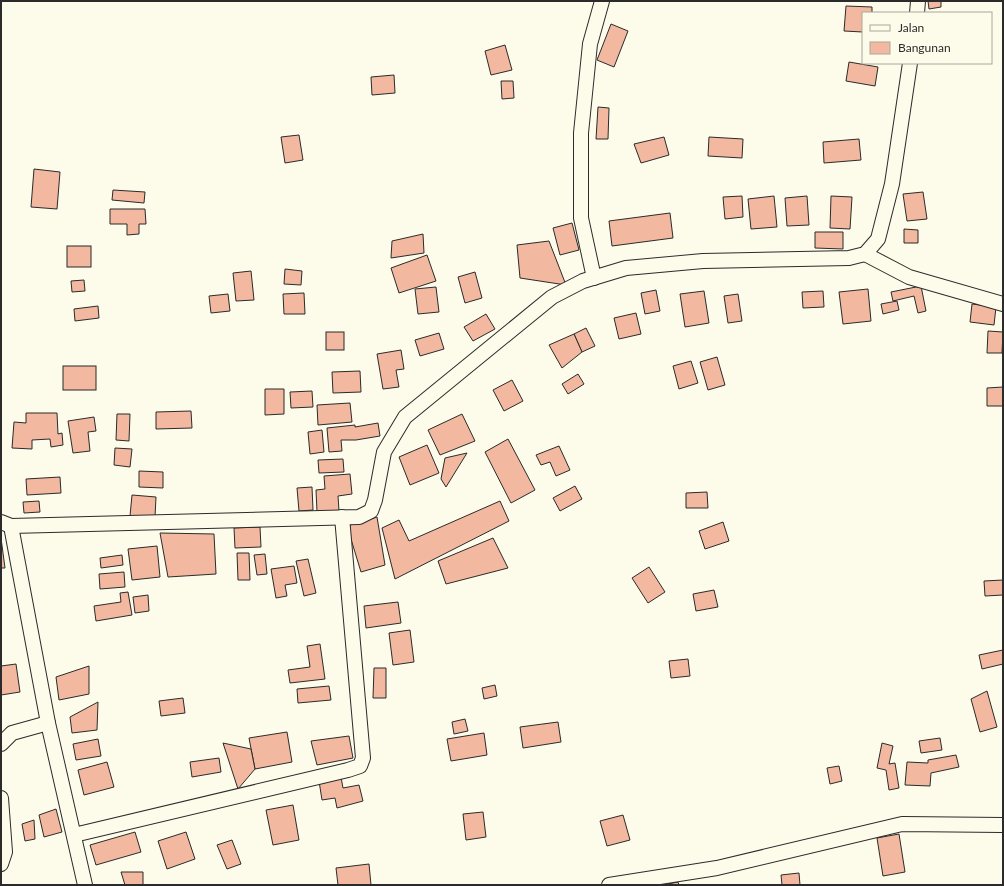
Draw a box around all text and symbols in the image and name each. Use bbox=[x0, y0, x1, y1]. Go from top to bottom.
legend bbox=[862, 12, 992, 64]
text: Jalan bbox=[898, 20, 924, 35]
text: Bangunan bbox=[898, 40, 951, 55]

